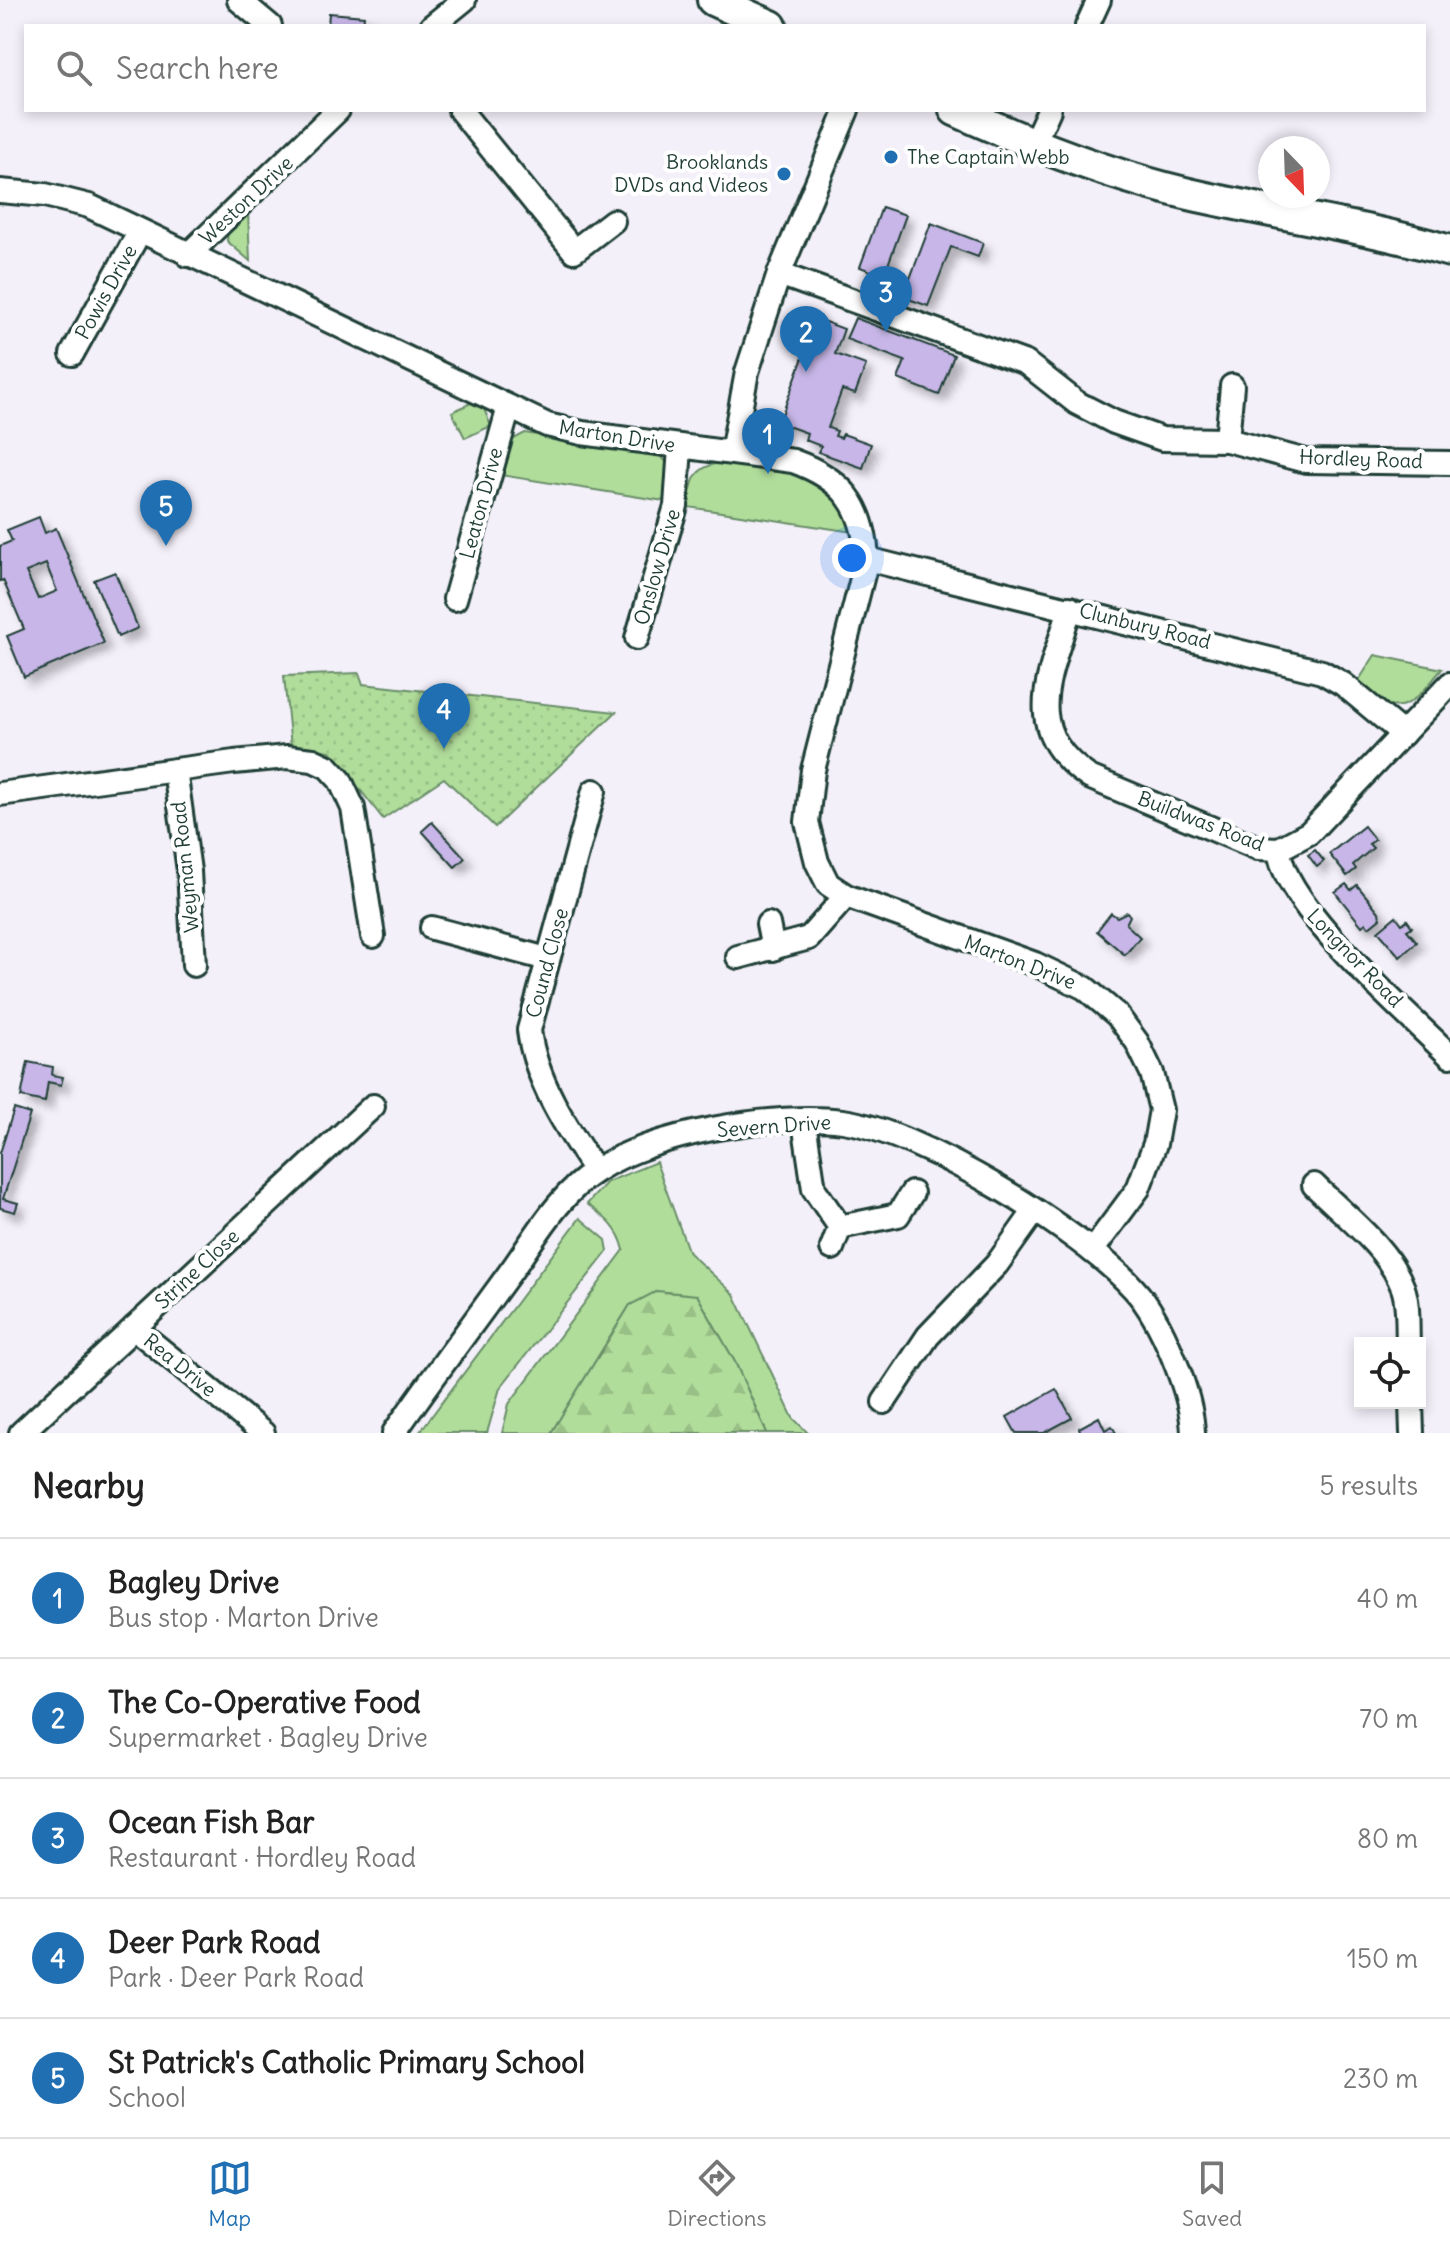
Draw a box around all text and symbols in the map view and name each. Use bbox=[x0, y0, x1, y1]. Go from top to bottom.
search box bbox=[24, 24, 1426, 112]
icon: search bbox=[52, 46, 96, 90]
text: Search here bbox=[116, 49, 279, 87]
north arrow bbox=[1258, 136, 1330, 208]
place label: The Captain Webb bbox=[907, 144, 1070, 169]
marker: The Captain Webb bbox=[882, 148, 900, 166]
place label: Brooklands DVDs and Videos bbox=[614, 149, 768, 197]
street label: Weston Drive bbox=[194, 150, 298, 249]
marker: Brooklands DVDs and Videos bbox=[775, 165, 793, 183]
street label: Powis Drive bbox=[69, 240, 142, 343]
pin: 3 bbox=[860, 266, 912, 332]
pin: 2 bbox=[780, 306, 832, 372]
pin: 1 bbox=[742, 408, 794, 474]
street label: Marton Drive bbox=[557, 414, 677, 457]
street label: Hordley Road bbox=[1299, 444, 1423, 473]
street label: Leaton Drive bbox=[454, 445, 507, 561]
pin: 5 bbox=[140, 480, 192, 546]
street label: Onslow Drive bbox=[628, 506, 685, 628]
your location bbox=[832, 538, 872, 578]
street label: Clunbury Road bbox=[1077, 597, 1214, 654]
pin: 4 bbox=[418, 683, 470, 749]
street label: Buildwas Road bbox=[1134, 785, 1268, 856]
street label: Weyman Road bbox=[165, 800, 204, 934]
street label: Longnor Road bbox=[1302, 903, 1409, 1012]
street label: Cound Close bbox=[520, 905, 573, 1021]
street label: Marton Drive bbox=[961, 929, 1079, 994]
street label: Severn Drive bbox=[716, 1109, 832, 1142]
street label: Strine Close bbox=[149, 1223, 244, 1314]
street label: Rea Drive bbox=[139, 1328, 222, 1402]
map controls bbox=[1354, 1337, 1426, 1409]
button: locate bbox=[1354, 1337, 1426, 1409]
text: Nearby bbox=[32, 1464, 145, 1507]
text: 5 results bbox=[1320, 1469, 1418, 1502]
text: Bagley Drive bbox=[108, 1563, 279, 1601]
text: 1 bbox=[53, 1582, 63, 1615]
text: 40 m bbox=[1357, 1582, 1418, 1615]
text: Bus stop · Marton Drive bbox=[108, 1601, 379, 1634]
text: The Co-Operative Food bbox=[108, 1683, 421, 1721]
text: 2 bbox=[51, 1702, 65, 1735]
text: 70 m bbox=[1359, 1702, 1418, 1735]
text: Supermarket · Bagley Drive bbox=[108, 1721, 428, 1754]
text: Ocean Fish Bar bbox=[108, 1803, 315, 1841]
text: 3 bbox=[51, 1822, 65, 1855]
text: 80 m bbox=[1357, 1822, 1418, 1855]
text: Restaurant · Hordley Road bbox=[108, 1841, 416, 1874]
text: Deer Park Road bbox=[108, 1923, 320, 1961]
text: 4 bbox=[50, 1942, 66, 1975]
text: 150 m bbox=[1347, 1942, 1418, 1975]
text: Park · Deer Park Road bbox=[108, 1961, 364, 1994]
text: St Patrick's Catholic Primary School bbox=[108, 2043, 585, 2081]
text: 5 bbox=[51, 2062, 65, 2095]
text: 230 m bbox=[1343, 2062, 1418, 2095]
text: School bbox=[108, 2081, 186, 2114]
tab: Map bbox=[208, 2156, 252, 2232]
tab: Directions bbox=[667, 2156, 767, 2232]
tab: Saved bbox=[1182, 2156, 1242, 2232]

